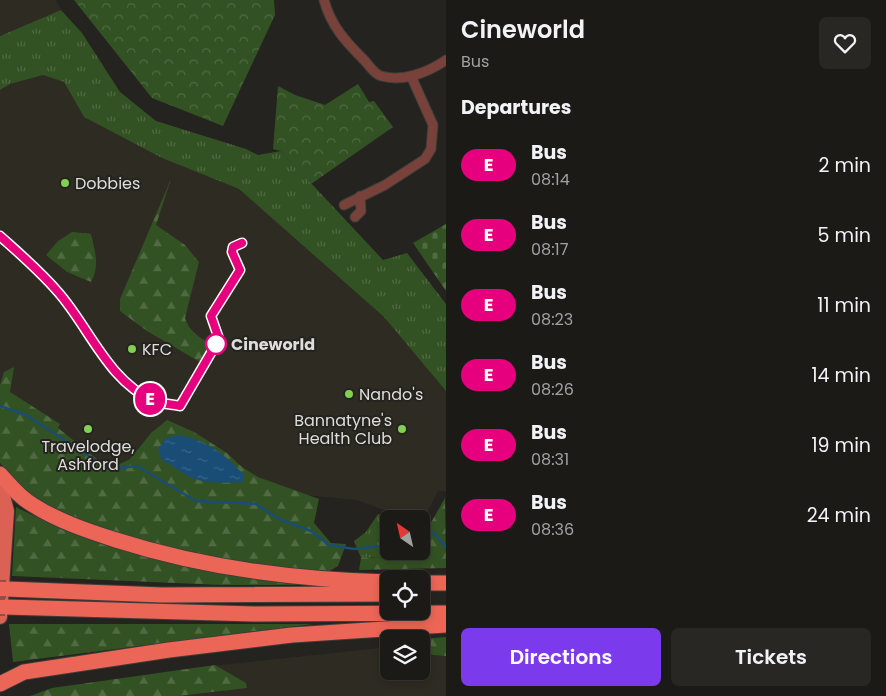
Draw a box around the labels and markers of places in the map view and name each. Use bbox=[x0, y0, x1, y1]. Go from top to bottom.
place label: Dobbies bbox=[75, 172, 140, 195]
marker: Dobbies bbox=[59, 177, 71, 189]
marker: Cineworld bbox=[205, 333, 227, 355]
place label: Cineworld bbox=[231, 333, 315, 356]
place label: KFC bbox=[142, 338, 172, 361]
marker: KFC bbox=[126, 343, 138, 355]
place label: Nando's bbox=[359, 383, 423, 406]
marker: Nando's bbox=[343, 388, 355, 400]
place label: Bannatyne's Health Club bbox=[294, 409, 392, 450]
marker: Travelodge, Ashford bbox=[82, 423, 94, 435]
marker: Bannatyne's Health Club bbox=[396, 423, 408, 435]
place label: Travelodge, Ashford bbox=[41, 435, 135, 476]

